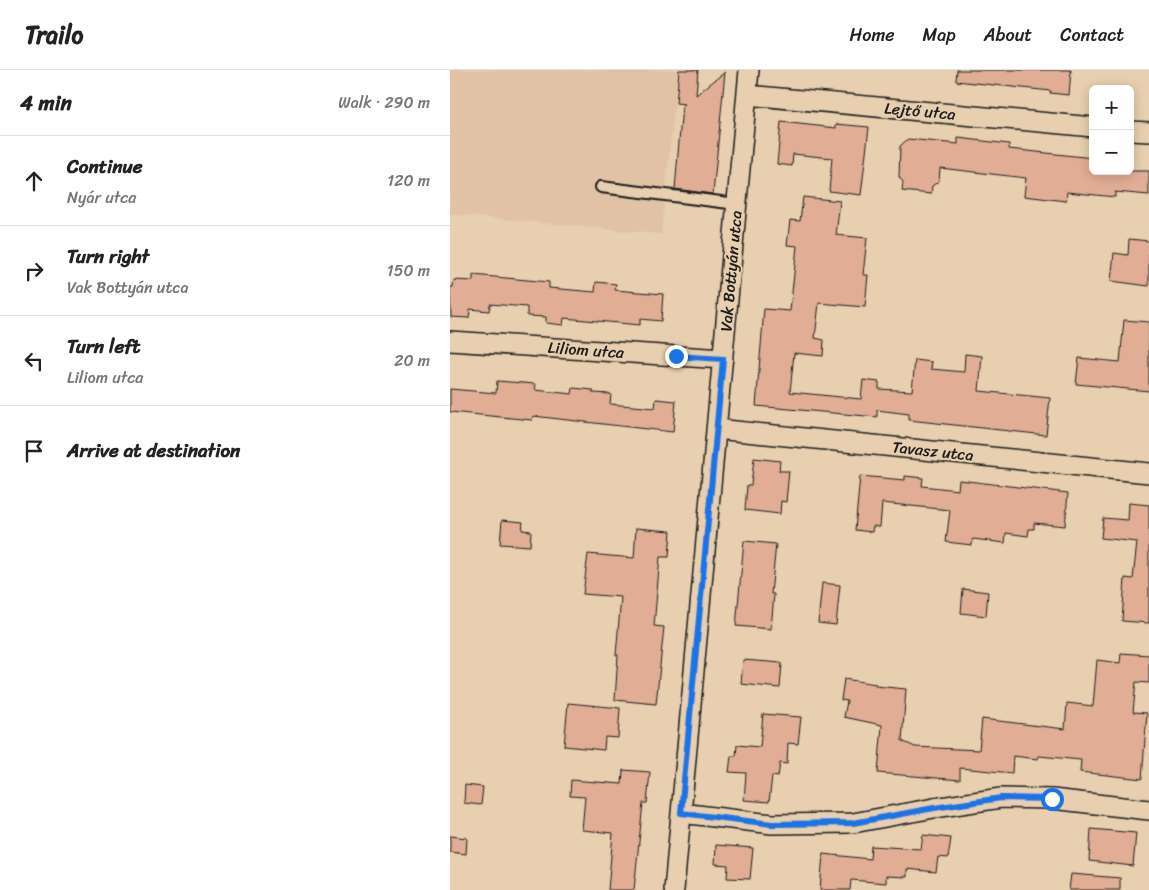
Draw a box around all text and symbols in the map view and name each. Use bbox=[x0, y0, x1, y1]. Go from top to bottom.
text: Trailo bbox=[25, 14, 83, 56]
text: Home bbox=[850, 19, 895, 51]
text: Map bbox=[923, 19, 956, 51]
text: About bbox=[984, 19, 1032, 51]
text: Contact bbox=[1060, 19, 1124, 51]
text: 4 min bbox=[20, 84, 72, 122]
map controls bbox=[1089, 85, 1134, 175]
button: + bbox=[1089, 85, 1134, 130]
text: Walk · 290 m bbox=[338, 88, 430, 117]
street label: Lejtő utca bbox=[883, 93, 957, 129]
button: − bbox=[1089, 130, 1134, 175]
text: Continue bbox=[67, 150, 143, 183]
text: 120 m bbox=[387, 166, 430, 195]
icon: ahead bbox=[20, 167, 48, 195]
text: Nyár utca bbox=[67, 183, 136, 212]
street label: Vak Bottyán utca bbox=[711, 209, 751, 333]
text: Turn right bbox=[67, 240, 149, 273]
text: 150 m bbox=[387, 256, 430, 285]
icon: right bbox=[20, 257, 48, 285]
text: Vak Bottyán utca bbox=[67, 273, 188, 302]
text: Turn left bbox=[67, 330, 140, 363]
street label: Liliom utca bbox=[547, 333, 626, 367]
route end bbox=[665, 345, 688, 368]
text: 20 m bbox=[394, 346, 430, 375]
icon: left bbox=[20, 347, 48, 375]
text: Liliom utca bbox=[67, 363, 143, 392]
street label: Tavasz utca bbox=[891, 432, 975, 470]
text: Arrive at destination bbox=[67, 434, 240, 467]
icon: arrive bbox=[20, 437, 48, 465]
route start bbox=[1041, 788, 1064, 811]

